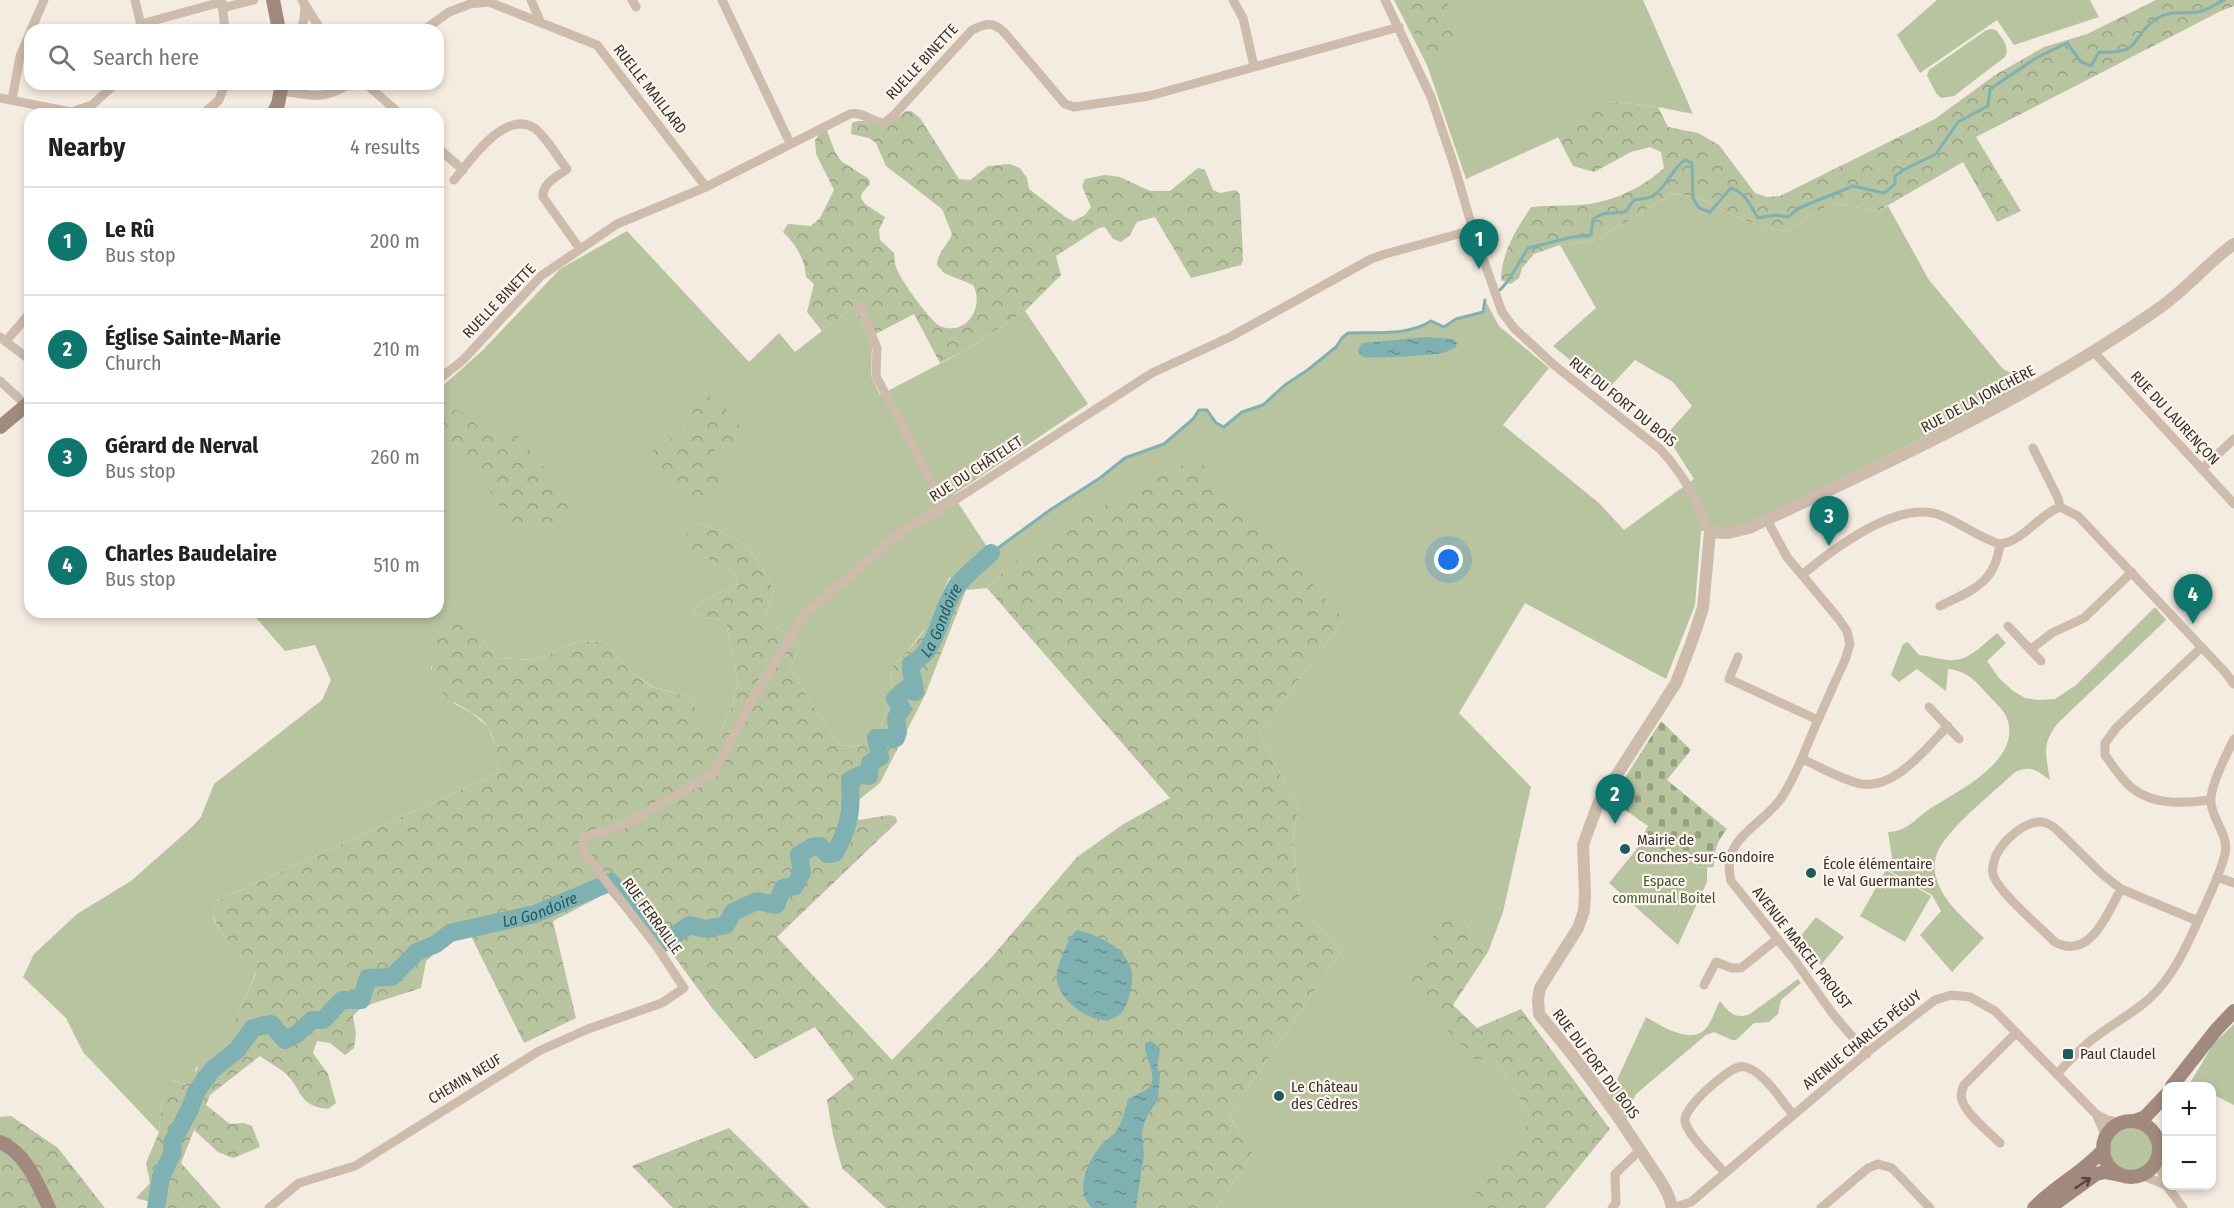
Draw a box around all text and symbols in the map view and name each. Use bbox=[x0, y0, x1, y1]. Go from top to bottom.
street label: RUELLE BINETTE bbox=[882, 20, 962, 104]
search box bbox=[24, 24, 444, 90]
icon: search bbox=[45, 41, 78, 74]
street label: RUELLE MAILLARD bbox=[610, 41, 690, 137]
text: Search here bbox=[93, 44, 199, 71]
text: Nearby bbox=[48, 132, 125, 163]
text: 4 results bbox=[350, 135, 420, 159]
text: Le Rû bbox=[105, 216, 154, 243]
pin: 1 bbox=[1460, 220, 1498, 269]
text: 1 bbox=[63, 229, 72, 253]
text: 200 m bbox=[370, 229, 420, 253]
text: Bus stop bbox=[105, 243, 176, 267]
street label: RUELLE BINETTE bbox=[459, 260, 539, 342]
text: Église Sainte-Marie bbox=[105, 324, 281, 351]
text: 2 bbox=[63, 337, 72, 361]
text: 210 m bbox=[373, 337, 420, 361]
text: Church bbox=[105, 351, 161, 375]
street label: RUE DU FORT DU BOIS bbox=[1566, 353, 1680, 451]
street label: RUE DE LA JONCHÈRE bbox=[1918, 361, 2038, 437]
street label: RUE DU LAURENÇON bbox=[2127, 367, 2223, 469]
text: Gérard de Nerval bbox=[105, 432, 258, 459]
street label: RUE DU CHÂTELET bbox=[926, 432, 1026, 506]
text: 3 bbox=[63, 445, 72, 469]
text: 260 m bbox=[371, 445, 420, 469]
text: Bus stop bbox=[105, 459, 176, 483]
pin: 3 bbox=[1810, 496, 1848, 546]
text: Charles Baudelaire bbox=[105, 540, 277, 567]
your location bbox=[1434, 545, 1463, 574]
text: 4 bbox=[62, 553, 73, 577]
text: 510 m bbox=[374, 553, 420, 577]
text: Bus stop bbox=[105, 567, 176, 591]
pin: 4 bbox=[2174, 574, 2212, 624]
water label: La Gondoire bbox=[916, 580, 966, 661]
pin: 2 bbox=[1596, 774, 1634, 824]
place label: Mairie de Conches-sur-Gondoire bbox=[1637, 831, 1775, 866]
marker: Mairie de Conches-sur-Gondoire bbox=[1618, 842, 1632, 856]
place label: École élémentaire le Val Guermantes bbox=[1823, 855, 1934, 890]
marker: École élémentaire le Val Guermantes bbox=[1804, 866, 1818, 880]
park label: Espace communal Boitel bbox=[1612, 872, 1716, 907]
street label: RUE FERRAILLE bbox=[618, 874, 686, 958]
street label: AVENUE MARCEL PROUST bbox=[1749, 883, 1855, 1013]
water label: La Gondoire bbox=[500, 888, 581, 931]
street label: AVENUE CHARLES PÉGUY bbox=[1799, 986, 1925, 1093]
street label: RUE DU FORT DU BOIS bbox=[1549, 1006, 1643, 1122]
place label: Paul Claudel bbox=[2080, 1045, 2156, 1063]
marker: Paul Claudel bbox=[2061, 1047, 2075, 1061]
street label: CHEMIN NEUF bbox=[425, 1050, 505, 1108]
place label: Le Château des Cèdres bbox=[1291, 1078, 1358, 1113]
map controls bbox=[2162, 1082, 2216, 1190]
button: + bbox=[2162, 1082, 2216, 1136]
marker: Le Château des Cèdres bbox=[1272, 1089, 1286, 1103]
button: − bbox=[2162, 1136, 2216, 1190]
one-way arrow bbox=[2074, 1177, 2090, 1189]

